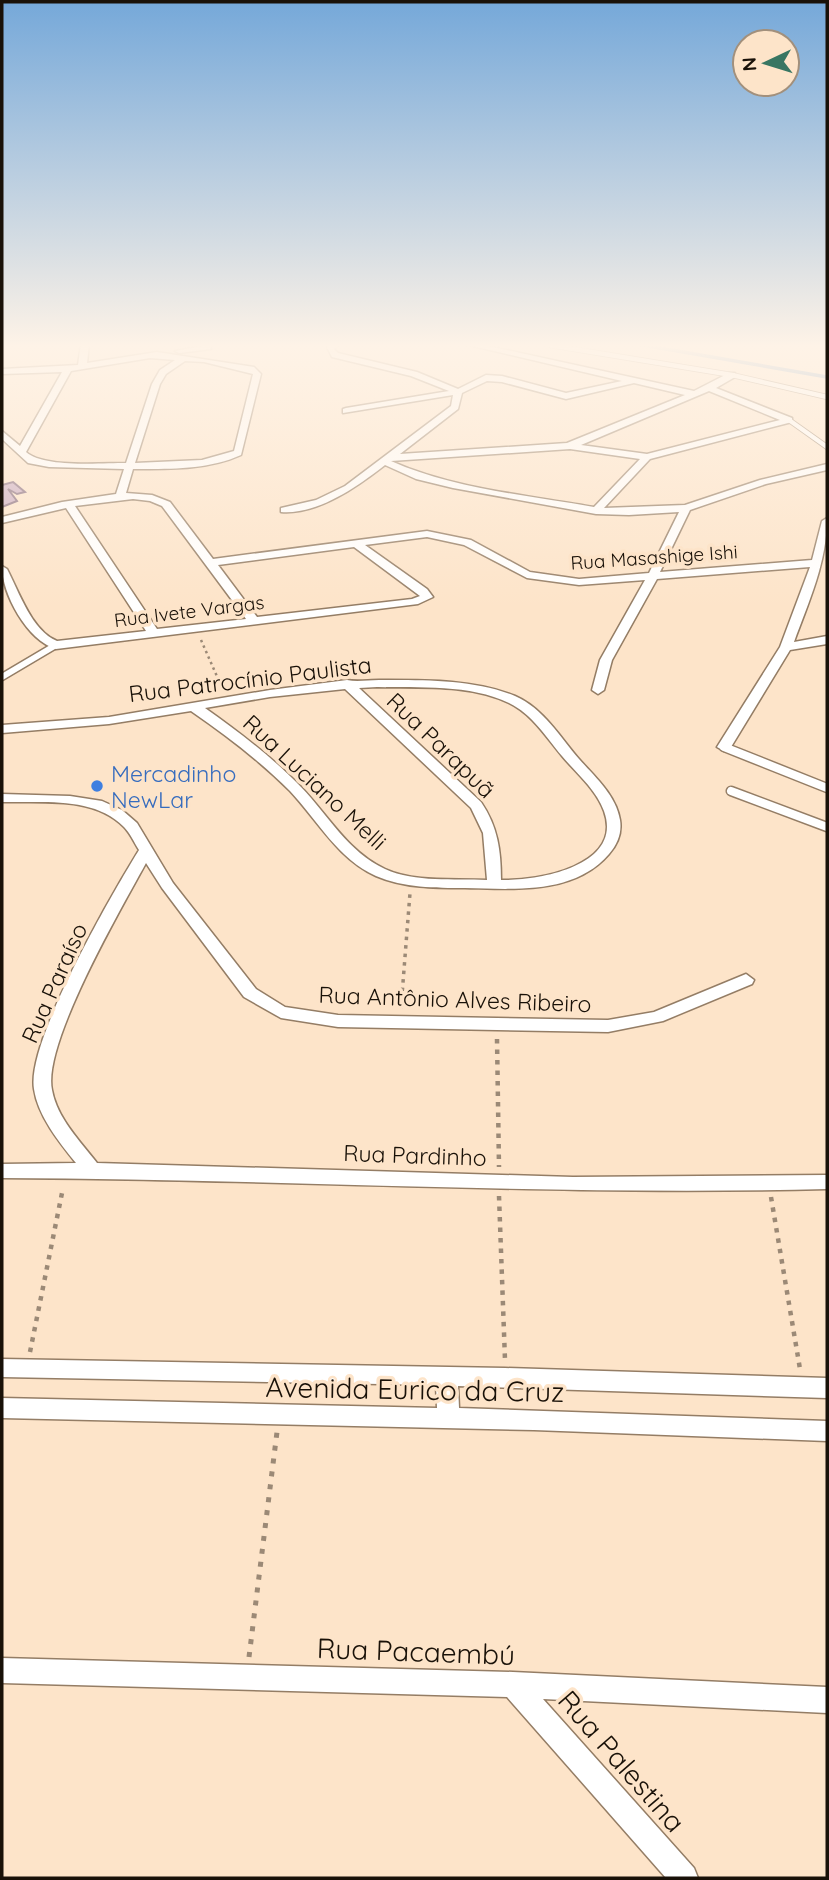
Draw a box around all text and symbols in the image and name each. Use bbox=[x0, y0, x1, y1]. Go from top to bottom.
north arrow bbox=[731, 28, 801, 98]
text: N bbox=[737, 56, 761, 72]
street label: Rua Masashige Ishi bbox=[570, 539, 738, 575]
street label: Rua Ivete Vargas bbox=[113, 590, 265, 632]
street label: Rua Patrocínio Paulista bbox=[127, 650, 373, 708]
street label: Rua Parapuã bbox=[381, 686, 501, 804]
street label: Rua Luciano Melli bbox=[237, 708, 393, 856]
place label: Mercadinho NewLar bbox=[111, 759, 236, 814]
marker: Mercadinho NewLar bbox=[89, 778, 105, 794]
street label: Rua Paraíso bbox=[15, 919, 93, 1047]
street label: Rua Antônio Alves Ribeiro bbox=[318, 980, 592, 1018]
street label: Rua Pardinho bbox=[343, 1138, 487, 1172]
street label: Avenida Eurico da Cruz bbox=[265, 1369, 565, 1409]
street label: Rua Pacaembú bbox=[316, 1630, 516, 1672]
street label: Rua Palestina bbox=[551, 1683, 693, 1839]

